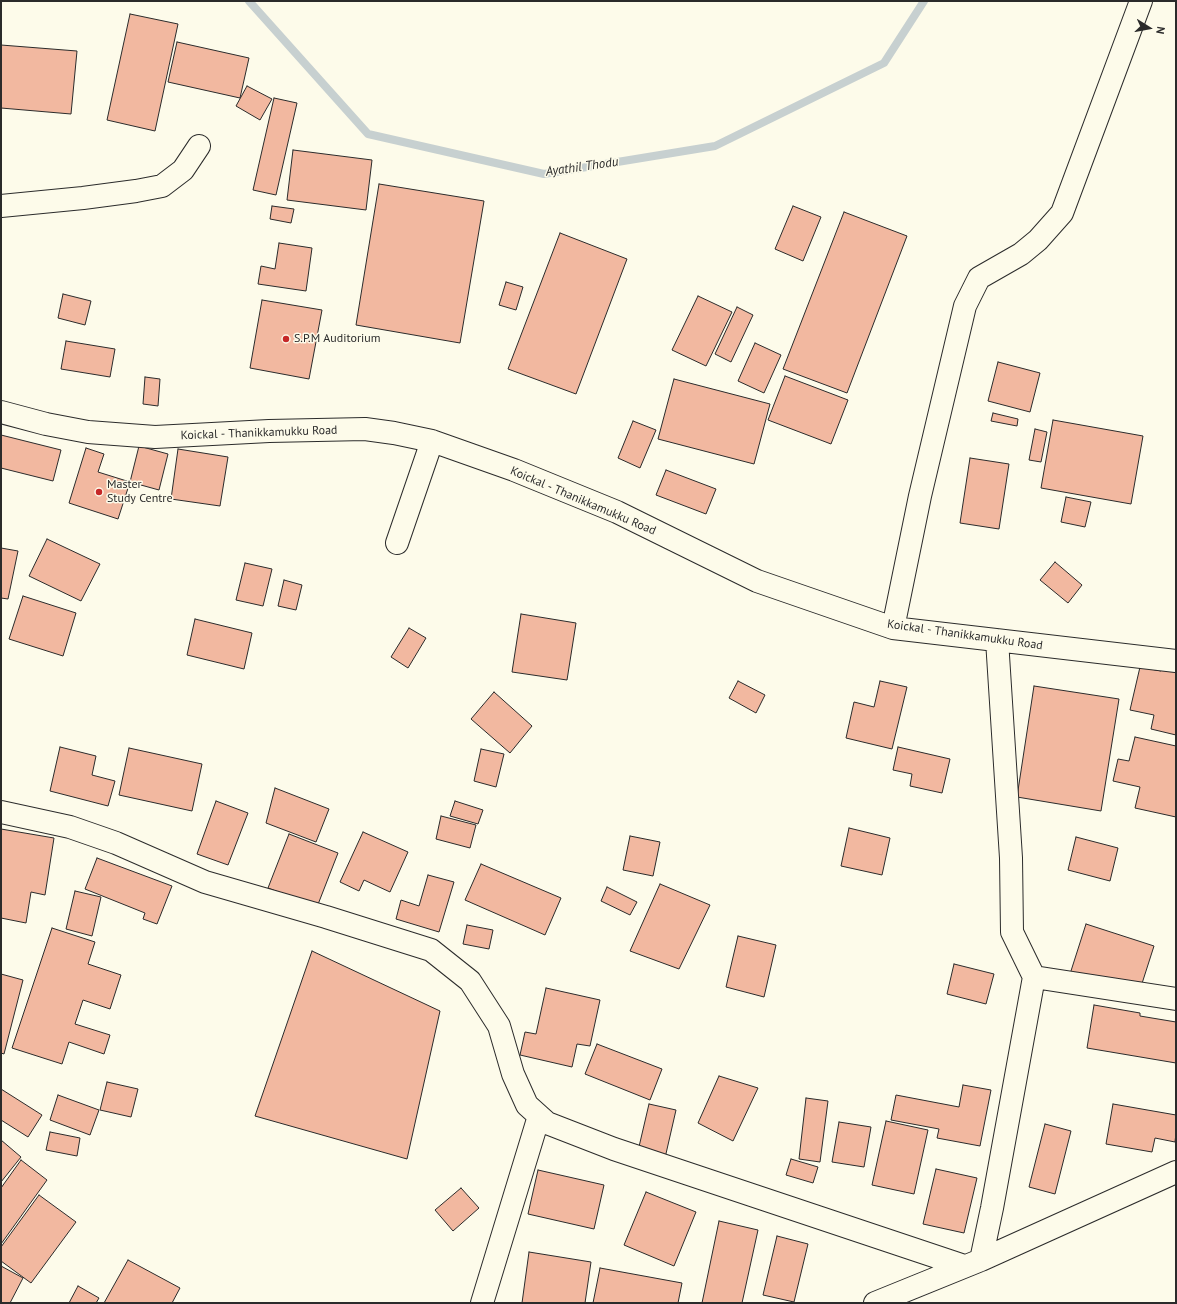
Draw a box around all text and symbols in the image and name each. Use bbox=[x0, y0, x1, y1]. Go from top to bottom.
north arrow bbox=[1129, 8, 1169, 48]
text: N bbox=[1153, 25, 1168, 35]
water label: Ayathil Thodu bbox=[545, 154, 619, 180]
place label: S.P.M Auditorium bbox=[294, 332, 380, 346]
marker: S.P.M Auditorium bbox=[281, 334, 291, 344]
street label: Koickal - Thanikkamukku Road bbox=[180, 423, 338, 443]
street label: Koickal - Thanikkamukku Road bbox=[508, 464, 658, 538]
place label: Master Study Centre bbox=[107, 478, 172, 506]
marker: Master Study Centre bbox=[94, 487, 104, 497]
street label: Koickal - Thanikkamukku Road bbox=[886, 617, 1044, 653]

